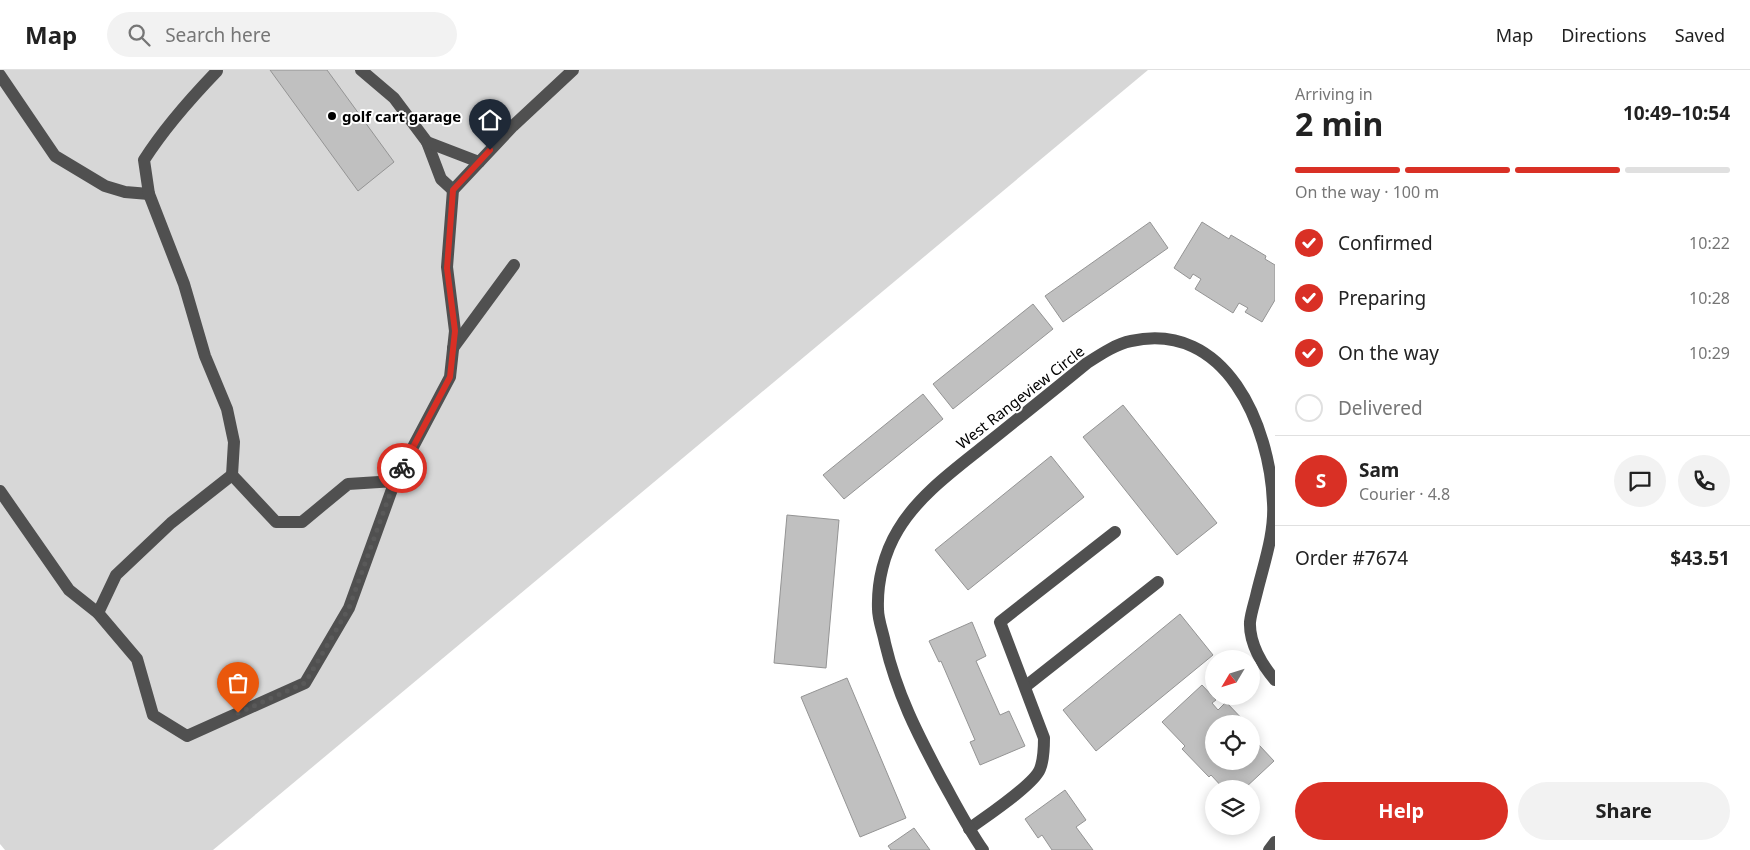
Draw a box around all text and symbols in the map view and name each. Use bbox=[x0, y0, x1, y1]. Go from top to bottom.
search box bbox=[107, 12, 457, 57]
text: Map bbox=[25, 18, 77, 51]
icon: search bbox=[125, 21, 153, 49]
text: Search here bbox=[165, 22, 271, 48]
text: Map bbox=[1496, 23, 1533, 47]
text: Directions bbox=[1561, 23, 1647, 47]
text: Saved bbox=[1675, 23, 1725, 47]
text: Arriving in bbox=[1295, 83, 1373, 105]
pin bbox=[469, 99, 511, 150]
text: 10:49–10:54 bbox=[1623, 100, 1730, 126]
text: 2 min bbox=[1295, 102, 1383, 145]
place label: golf cart garage bbox=[342, 106, 461, 126]
icon: home bbox=[476, 106, 504, 134]
marker: golf cart garage bbox=[326, 110, 338, 122]
text: On the way · 100 m bbox=[1295, 181, 1439, 203]
icon: check bbox=[1295, 229, 1323, 257]
text: Confirmed bbox=[1338, 230, 1433, 256]
text: 10:22 bbox=[1689, 232, 1730, 254]
icon: check bbox=[1295, 284, 1323, 312]
text: Preparing bbox=[1338, 285, 1426, 311]
text: 10:28 bbox=[1689, 287, 1730, 309]
icon: check bbox=[1295, 339, 1323, 367]
text: On the way bbox=[1338, 340, 1439, 366]
street label: West Rangeview Circle bbox=[952, 341, 1088, 453]
text: 10:29 bbox=[1689, 342, 1730, 364]
text: Delivered bbox=[1338, 395, 1423, 421]
courier bbox=[377, 443, 427, 493]
icon: bike bbox=[388, 454, 416, 482]
button: chat bbox=[1614, 455, 1666, 507]
button: phone bbox=[1678, 455, 1730, 507]
text: Sam bbox=[1359, 457, 1399, 483]
text: S bbox=[1316, 468, 1326, 494]
text: Courier · 4.8 bbox=[1359, 483, 1450, 505]
text: Order #7674 bbox=[1295, 545, 1408, 571]
text: $43.51 bbox=[1670, 545, 1730, 571]
north arrow bbox=[1205, 650, 1260, 705]
map controls bbox=[1205, 650, 1260, 835]
pin bbox=[217, 662, 259, 713]
icon: bag bbox=[224, 669, 252, 697]
button: locate bbox=[1205, 715, 1260, 770]
button: layers bbox=[1205, 780, 1260, 835]
button: Help bbox=[1295, 782, 1508, 840]
button: Share bbox=[1518, 782, 1730, 840]

